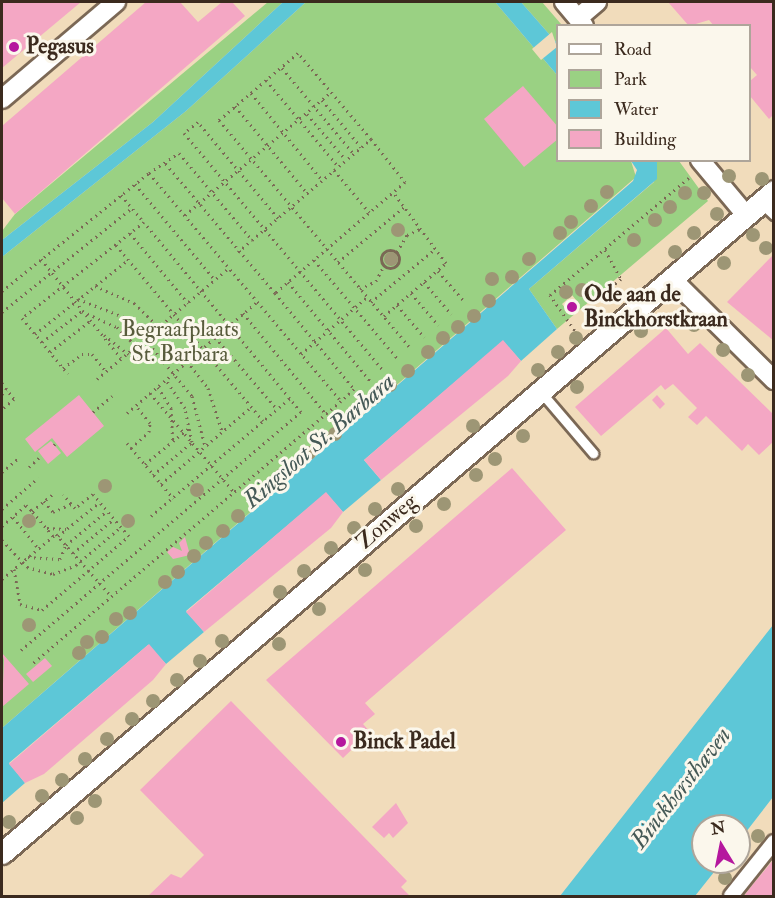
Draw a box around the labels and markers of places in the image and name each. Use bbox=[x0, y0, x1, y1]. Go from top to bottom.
place label: Pegasus bbox=[26, 34, 94, 60]
marker: Pegasus bbox=[7, 40, 21, 54]
place label: Ode aan de Binckhorstkraan bbox=[584, 281, 728, 332]
marker: Ode aan de Binckhorstkraan bbox=[565, 300, 579, 314]
place label: Binck Padel bbox=[353, 729, 456, 755]
marker: Binck Padel bbox=[334, 735, 348, 749]

